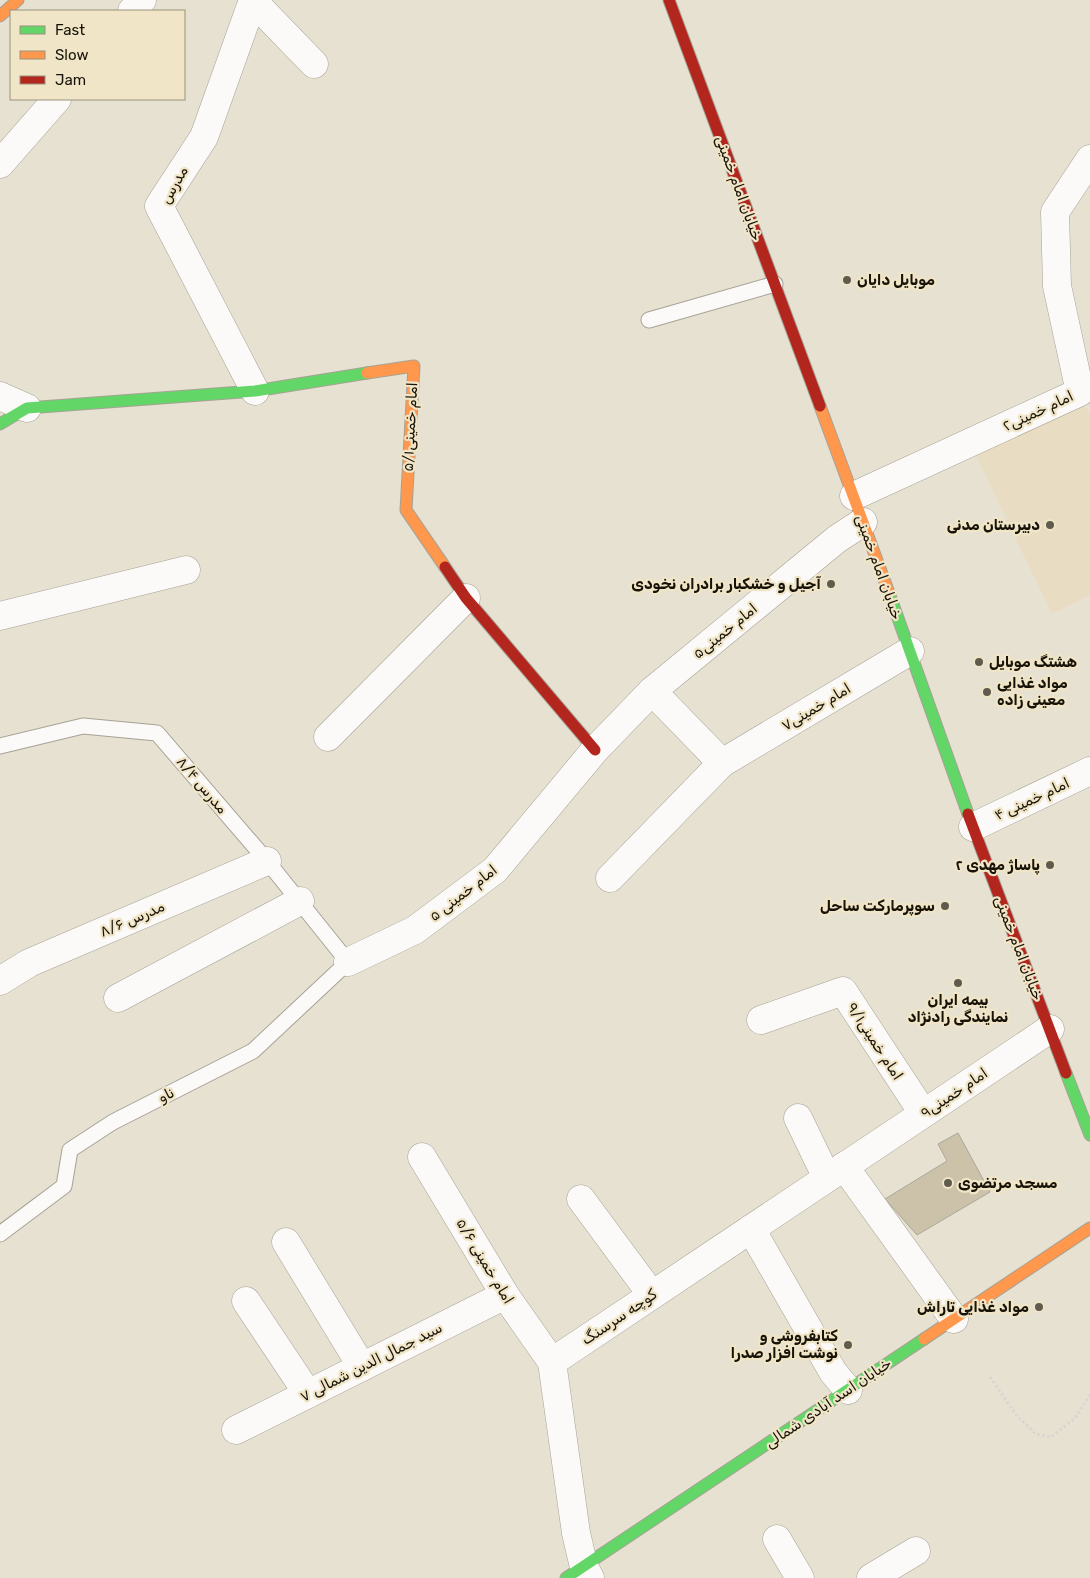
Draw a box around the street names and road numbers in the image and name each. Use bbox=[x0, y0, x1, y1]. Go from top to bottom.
street label: خیابان امام خمینی bbox=[711, 133, 766, 243]
street label: مدرس bbox=[156, 163, 192, 207]
street label: امام خمینی۵/۱ bbox=[399, 382, 422, 472]
street label: امام خمینی۲ bbox=[1000, 387, 1077, 436]
street label: خیابان امام خمینی bbox=[851, 512, 906, 622]
street label: امام خمینی۵ bbox=[689, 599, 762, 663]
street label: امام خمینی۷ bbox=[778, 679, 855, 736]
street label: مدرس ۸/۴ bbox=[173, 753, 231, 817]
street label: امام خمینی ۴ bbox=[992, 774, 1073, 825]
street label: امام خمینی ۵ bbox=[425, 861, 501, 926]
street label: خیابان امام خمینی bbox=[990, 893, 1047, 1003]
street label: مدرس ۸/۶ bbox=[97, 897, 167, 941]
street label: امام خمینی۹/۱ bbox=[842, 999, 907, 1084]
street label: امام خمینی۹ bbox=[917, 1064, 992, 1123]
street label: ناو bbox=[155, 1083, 178, 1107]
street label: امام خمینی ۵/۶ bbox=[451, 1215, 518, 1308]
street label: کوچه سرسنگ bbox=[578, 1285, 660, 1349]
street label: سید جمال الدین شمالی ۷ bbox=[297, 1318, 445, 1406]
street label: خیابان اسد آبادی شمالی bbox=[761, 1354, 895, 1452]

